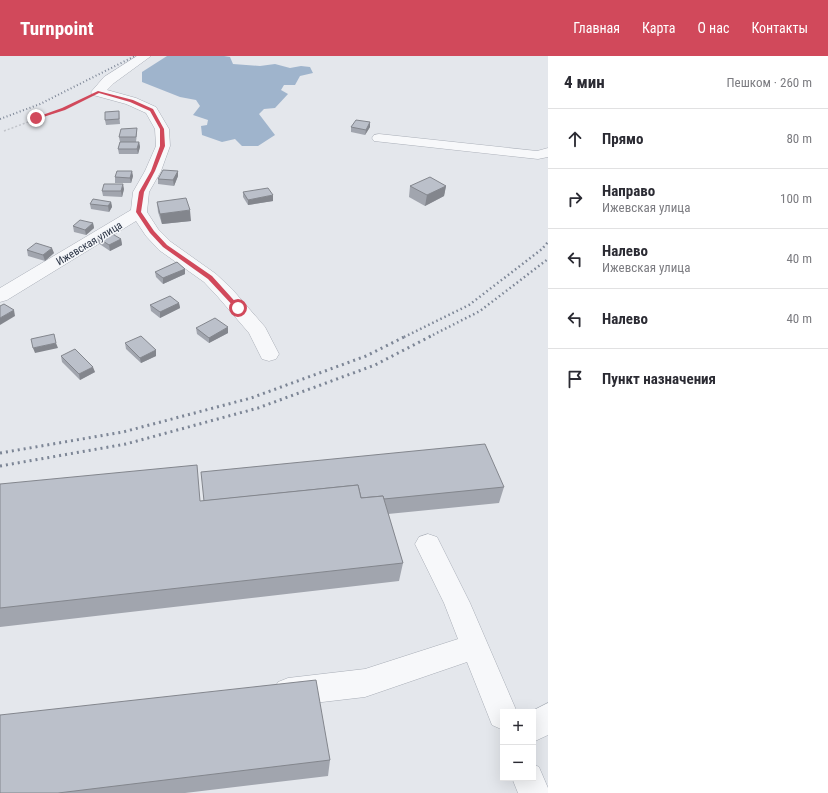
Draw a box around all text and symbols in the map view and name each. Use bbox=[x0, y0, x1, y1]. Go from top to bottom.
text: Turnpoint bbox=[20, 17, 94, 40]
text: Главная bbox=[573, 20, 620, 36]
text: Карта bbox=[642, 20, 675, 36]
text: О нас bbox=[697, 20, 729, 36]
text: Контакты bbox=[751, 20, 808, 36]
text: 4 мин bbox=[564, 72, 605, 92]
text: Пешком · 260 m bbox=[726, 75, 812, 90]
route end bbox=[27, 109, 45, 127]
icon: ahead bbox=[564, 128, 586, 150]
text: Прямо bbox=[602, 130, 643, 148]
text: 80 m bbox=[786, 131, 812, 146]
text: Направо bbox=[602, 182, 655, 200]
icon: right bbox=[564, 188, 586, 210]
text: 100 m bbox=[780, 191, 812, 206]
text: Ижевская улица bbox=[602, 200, 690, 215]
street label: Ижевская улица bbox=[54, 219, 125, 268]
text: Налево bbox=[602, 242, 648, 260]
icon: left bbox=[564, 248, 586, 270]
text: 40 m bbox=[786, 251, 812, 266]
text: Ижевская улица bbox=[602, 260, 690, 275]
route start bbox=[229, 299, 247, 317]
icon: left bbox=[564, 308, 586, 330]
text: Налево bbox=[602, 310, 648, 328]
text: 40 m bbox=[786, 311, 812, 326]
icon: arrive bbox=[564, 368, 586, 390]
text: Пункт назначения bbox=[602, 370, 716, 388]
map controls bbox=[500, 709, 536, 781]
button: + bbox=[500, 709, 536, 745]
button: − bbox=[500, 745, 536, 781]

